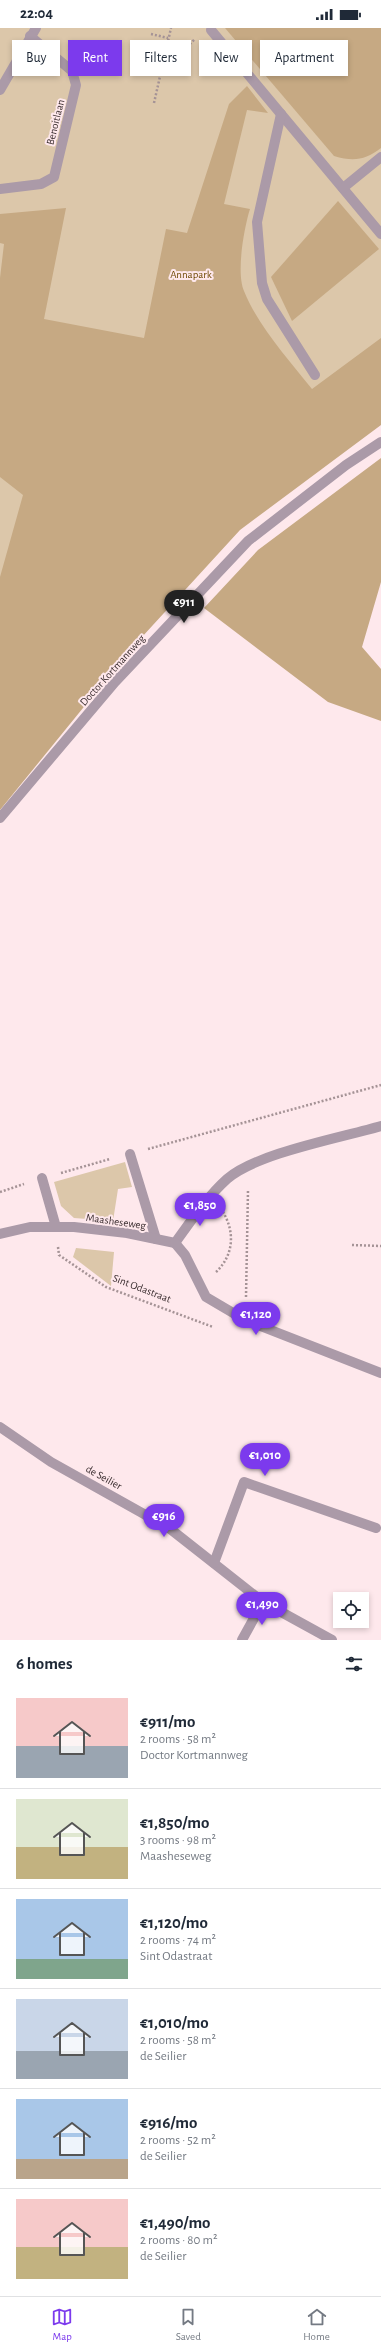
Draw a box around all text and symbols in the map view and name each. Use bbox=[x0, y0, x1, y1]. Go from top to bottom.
text: 22:04 bbox=[20, 6, 53, 21]
chip: Buy bbox=[12, 40, 60, 76]
chip: Rent bbox=[68, 40, 122, 76]
chip: Filters bbox=[130, 40, 191, 76]
chip: New bbox=[199, 40, 252, 76]
chip: Apartment bbox=[260, 40, 348, 76]
street label: Benoitlaan bbox=[45, 98, 66, 146]
park label: Annapark bbox=[170, 269, 212, 280]
pin: €911 bbox=[160, 590, 208, 624]
text: €911 bbox=[173, 596, 195, 609]
street label: Doctor Kortmannweg bbox=[78, 632, 147, 708]
pin: €1,850 bbox=[167, 1193, 233, 1227]
text: €1,850 bbox=[184, 1199, 216, 1212]
street label: Maasheseweg bbox=[85, 1212, 147, 1231]
street label: Sint Odastraat bbox=[111, 1272, 173, 1305]
pin: €1,120 bbox=[223, 1302, 289, 1336]
text: €1,120 bbox=[240, 1308, 272, 1321]
pin: €1,010 bbox=[232, 1443, 298, 1477]
text: €1,010 bbox=[249, 1449, 281, 1462]
street label: de Seilier bbox=[84, 1463, 124, 1492]
pin: €916 bbox=[140, 1504, 188, 1538]
text: €916 bbox=[152, 1510, 176, 1523]
pin: €1,490 bbox=[229, 1592, 295, 1626]
map controls bbox=[333, 1592, 369, 1628]
button: locate bbox=[333, 1592, 369, 1628]
text: €1,490 bbox=[245, 1598, 279, 1611]
icon: filters bbox=[343, 1653, 365, 1675]
text: 6 homes bbox=[16, 1655, 72, 1672]
text: €911/mo bbox=[140, 1713, 195, 1730]
icon: home bbox=[48, 1714, 96, 1762]
text: 2 rooms · 58 m² bbox=[140, 1733, 216, 1746]
text: Doctor Kortmannweg bbox=[140, 1749, 248, 1762]
text: €1,850/mo bbox=[140, 1814, 209, 1831]
icon: home bbox=[48, 1815, 96, 1863]
text: 3 rooms · 98 m² bbox=[140, 1834, 216, 1847]
text: Maasheseweg bbox=[140, 1850, 211, 1863]
text: €1,120/mo bbox=[140, 1914, 208, 1931]
icon: home bbox=[48, 1915, 96, 1963]
text: 2 rooms · 74 m² bbox=[140, 1934, 216, 1947]
text: Sint Odastraat bbox=[140, 1950, 212, 1963]
text: €1,010/mo bbox=[140, 2014, 209, 2031]
icon: home bbox=[48, 2015, 96, 2063]
text: 2 rooms · 58 m² bbox=[140, 2034, 216, 2047]
text: de Seilier bbox=[140, 2050, 186, 2063]
text: €916/mo bbox=[140, 2114, 197, 2131]
icon: home bbox=[48, 2115, 96, 2163]
text: 2 rooms · 52 m² bbox=[140, 2134, 216, 2147]
text: de Seilier bbox=[140, 2150, 186, 2163]
text: €1,490/mo bbox=[140, 2214, 211, 2231]
icon: home bbox=[48, 2215, 96, 2263]
text: 2 rooms · 80 m² bbox=[140, 2234, 217, 2247]
text: de Seilier bbox=[140, 2250, 186, 2263]
tab: Map bbox=[51, 2306, 73, 2343]
tab: Saved bbox=[176, 2306, 201, 2343]
tab: Home bbox=[303, 2306, 330, 2343]

